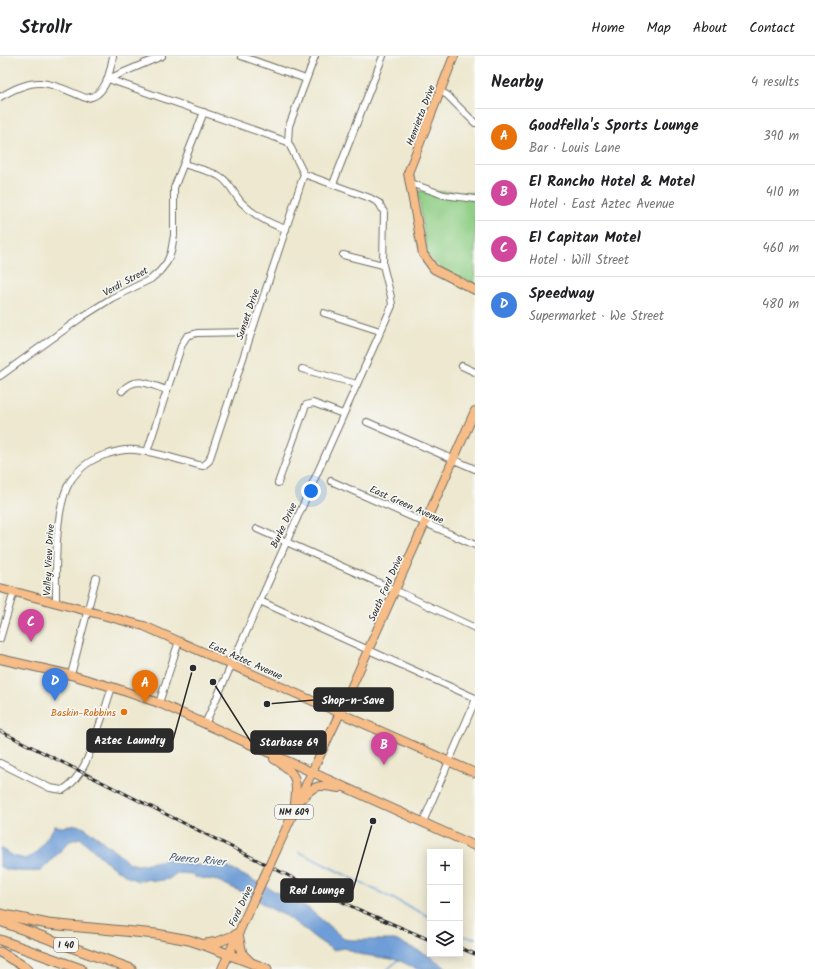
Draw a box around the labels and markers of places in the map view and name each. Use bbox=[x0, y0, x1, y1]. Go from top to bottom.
pin: C bbox=[18, 609, 44, 642]
pin: D bbox=[42, 668, 68, 701]
pin: A bbox=[132, 670, 158, 703]
callout: Shop-n-Save bbox=[314, 688, 393, 711]
place label: Baskin-Robbins bbox=[51, 705, 117, 721]
marker: Baskin-Robbins bbox=[119, 707, 129, 717]
callout: Aztec Laundry bbox=[87, 729, 173, 752]
callout: Starbase 69 bbox=[251, 731, 326, 754]
pin: B bbox=[371, 732, 397, 765]
callout: Red Lounge bbox=[281, 879, 353, 902]

